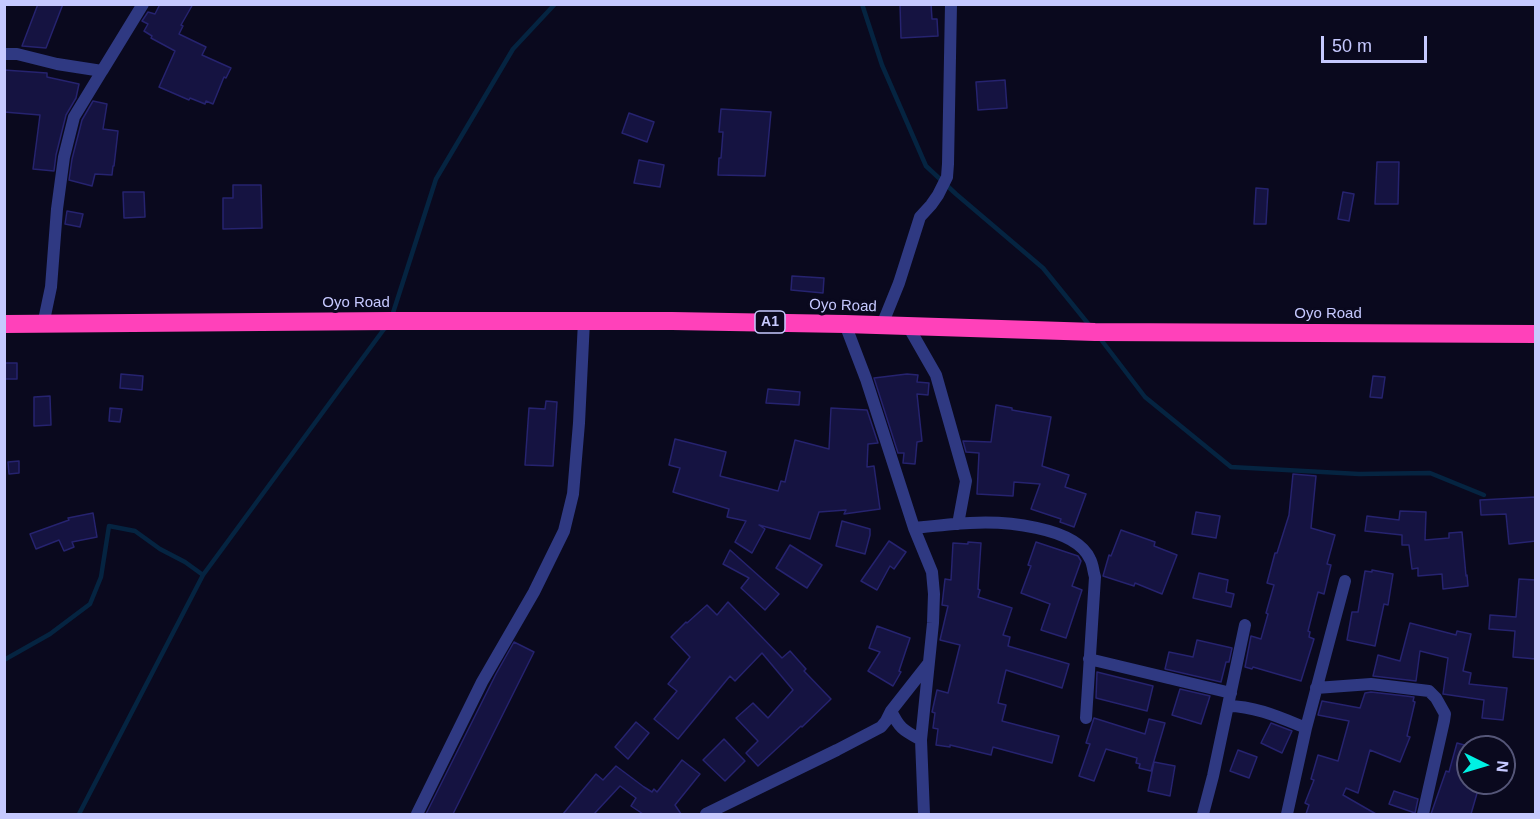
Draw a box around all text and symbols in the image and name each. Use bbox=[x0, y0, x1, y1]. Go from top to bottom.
scale bar bbox=[1324, 24, 1430, 62]
text: 50 m bbox=[1332, 36, 1372, 56]
street label: Oyo Road bbox=[322, 294, 390, 312]
street label: Oyo Road bbox=[809, 296, 877, 316]
street label: Oyo Road bbox=[1294, 305, 1362, 323]
road number: A1 bbox=[755, 311, 785, 333]
north arrow bbox=[1456, 735, 1516, 795]
text: N bbox=[1493, 760, 1511, 773]

